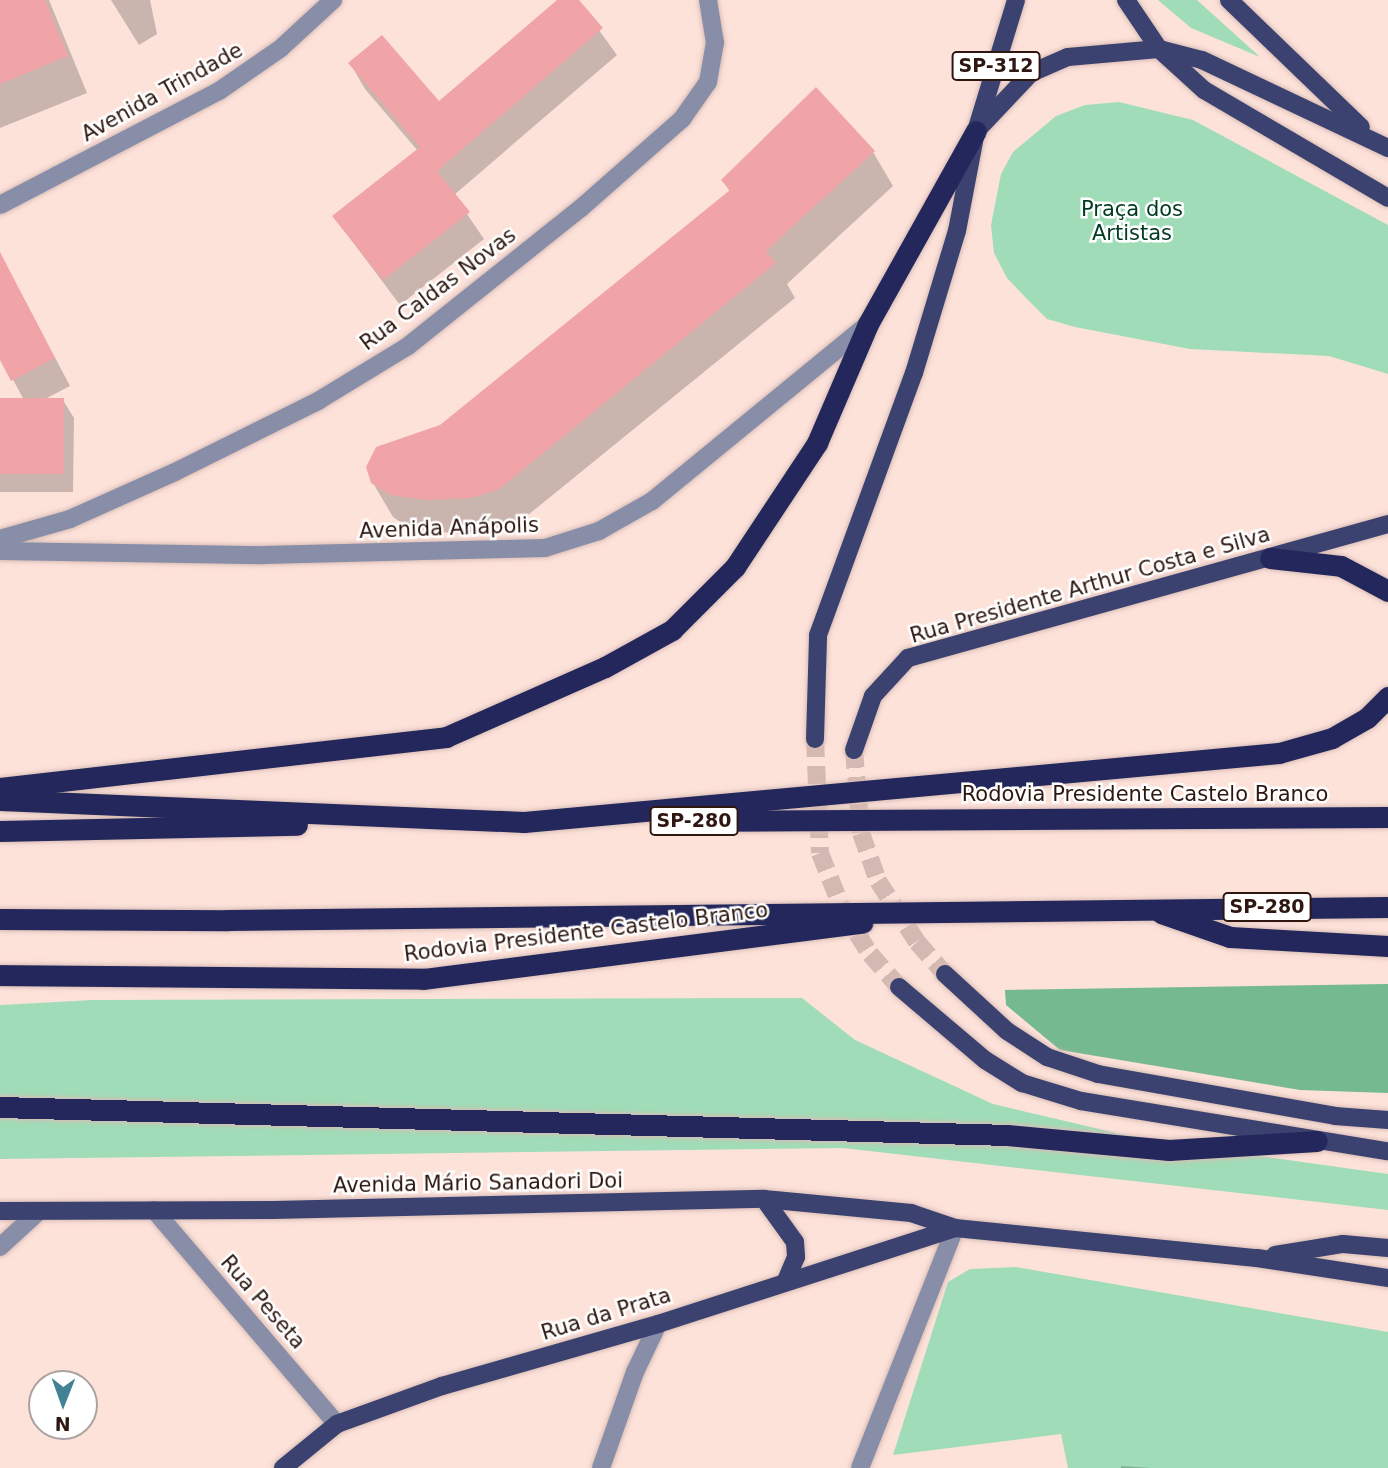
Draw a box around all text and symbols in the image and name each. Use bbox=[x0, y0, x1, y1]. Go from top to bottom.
street label: Avenida Trindade bbox=[77, 37, 247, 147]
road number: SP-312 bbox=[950, 50, 1042, 82]
park label: Praça dos Artistas bbox=[1081, 196, 1183, 246]
street label: Rua Caldas Novas bbox=[355, 222, 521, 356]
street label: Avenida Anápolis bbox=[359, 512, 539, 544]
street label: Rua Presidente Arthur Costa e Silva bbox=[907, 521, 1273, 649]
street label: Rodovia Presidente Castelo Branco bbox=[962, 781, 1328, 807]
road number: SP-280 bbox=[648, 806, 740, 836]
road number: SP-280 bbox=[1222, 892, 1312, 923]
street label: Rodovia Presidente Castelo Branco bbox=[403, 897, 769, 967]
street label: Avenida Mário Sanadori Doi bbox=[333, 1168, 623, 1198]
street label: Rua Peseta bbox=[215, 1250, 311, 1354]
street label: Rua da Prata bbox=[538, 1282, 674, 1346]
north arrow bbox=[28, 1370, 98, 1440]
text: N bbox=[55, 1413, 71, 1435]

